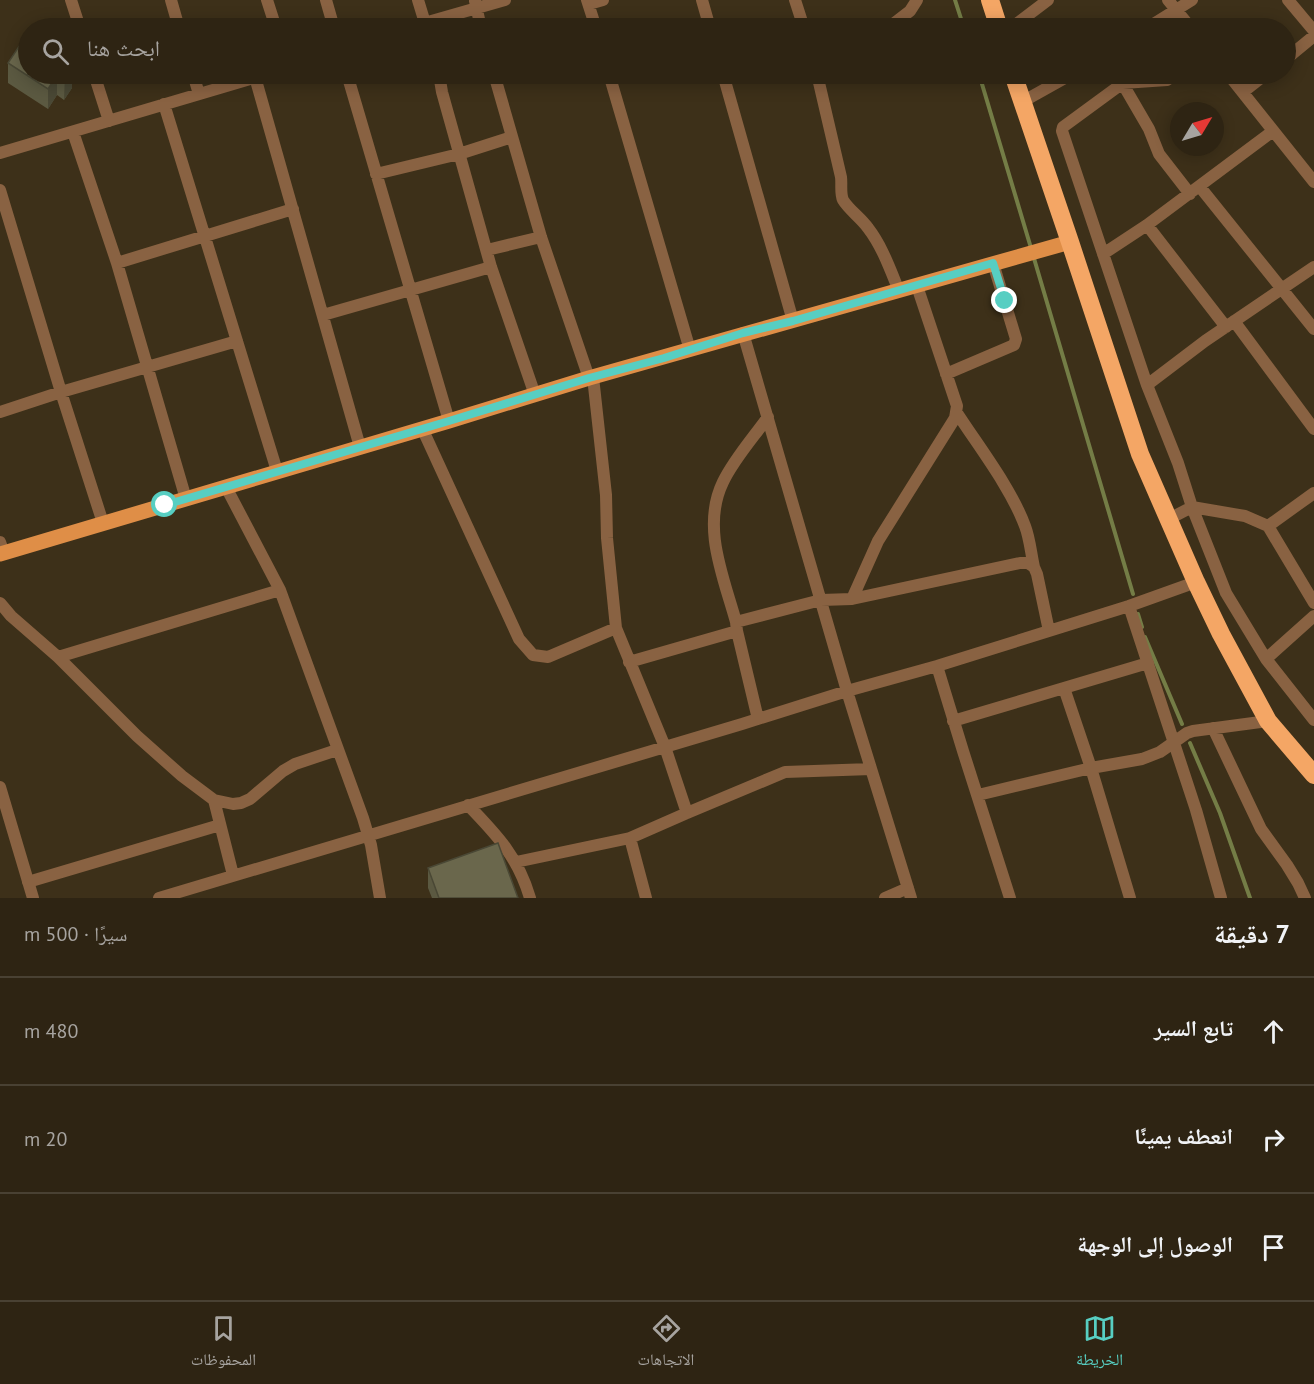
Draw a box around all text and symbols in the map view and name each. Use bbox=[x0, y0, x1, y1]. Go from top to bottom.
search box bbox=[18, 18, 1296, 84]
text: ابحث هنا bbox=[87, 34, 160, 62]
icon: search bbox=[39, 35, 72, 68]
north arrow bbox=[1170, 102, 1224, 156]
route end bbox=[991, 287, 1017, 313]
route start bbox=[151, 491, 177, 517]
text: 7 دقيقة bbox=[1214, 917, 1290, 950]
text: سيرًا · 500 m bbox=[24, 921, 128, 947]
text: تابع السير bbox=[1154, 1014, 1233, 1042]
icon: ahead bbox=[1257, 1015, 1290, 1048]
text: 480 m bbox=[24, 1018, 78, 1044]
text: انعطف يمينًا bbox=[1134, 1122, 1233, 1150]
icon: right bbox=[1257, 1123, 1290, 1156]
text: 20 m bbox=[24, 1126, 67, 1152]
text: الوصول إلى الوجهة bbox=[1077, 1230, 1233, 1258]
icon: arrive bbox=[1257, 1231, 1290, 1264]
tab: المحفوظات bbox=[191, 1312, 256, 1375]
tab: الاتجاهات bbox=[638, 1312, 694, 1375]
tab: الخريطة bbox=[1076, 1312, 1123, 1375]

